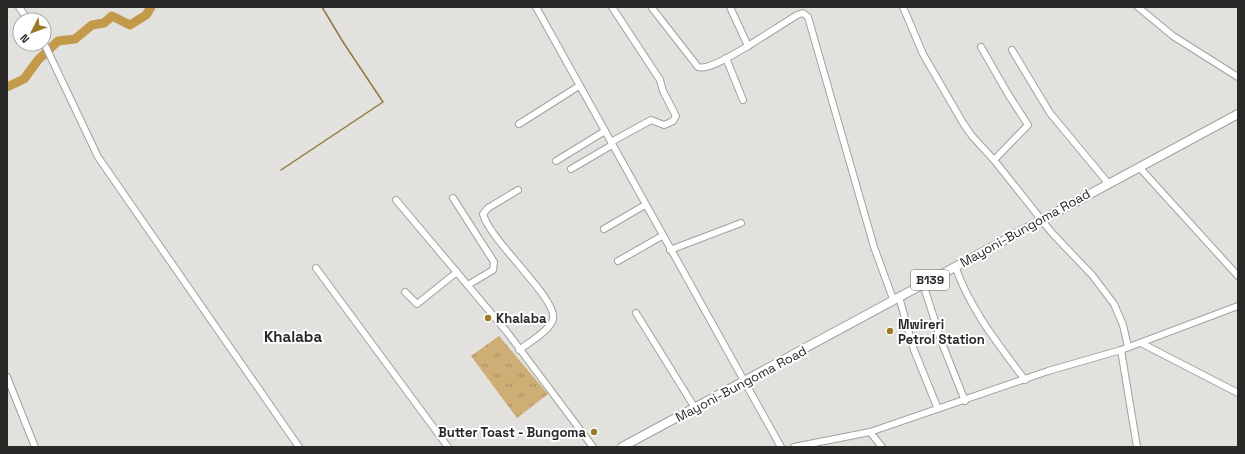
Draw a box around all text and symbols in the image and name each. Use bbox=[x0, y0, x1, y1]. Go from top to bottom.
north arrow bbox=[12, 12, 52, 52]
text: N bbox=[17, 31, 32, 46]
street label: Mayoni-Bungoma Road bbox=[957, 185, 1093, 271]
road number: B139 bbox=[911, 270, 949, 290]
place label: Khalaba bbox=[496, 310, 547, 327]
marker: Khalaba bbox=[483, 313, 493, 323]
place label: Mwireri Petrol Station bbox=[898, 316, 985, 348]
marker: Mwireri Petrol Station bbox=[885, 326, 895, 336]
district label: Khalaba bbox=[264, 327, 322, 346]
street label: Mayoni-Bungoma Road bbox=[672, 342, 810, 426]
place label: Butter Toast - Bungoma bbox=[438, 424, 586, 441]
marker: Butter Toast - Bungoma bbox=[589, 427, 599, 437]

